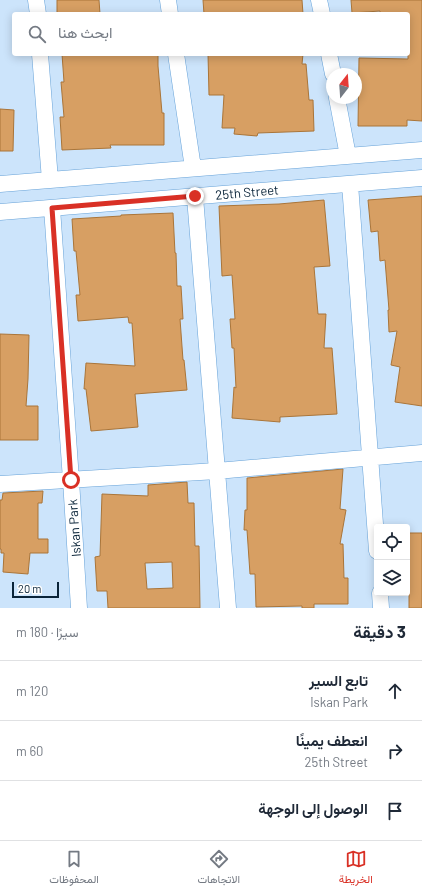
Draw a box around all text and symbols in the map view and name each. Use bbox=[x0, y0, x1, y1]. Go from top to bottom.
search box bbox=[12, 12, 410, 56]
icon: search bbox=[26, 23, 48, 45]
text: ابحث هنا bbox=[58, 23, 112, 41]
north arrow bbox=[326, 68, 362, 104]
street label: 25th Street bbox=[215, 181, 279, 203]
route end bbox=[186, 187, 204, 205]
route start bbox=[62, 471, 80, 489]
street label: Iskan Park bbox=[64, 498, 84, 557]
map controls bbox=[374, 524, 410, 596]
button: locate bbox=[374, 524, 410, 560]
button: layers bbox=[374, 560, 410, 596]
scale bar bbox=[12, 580, 59, 599]
text: 20 m bbox=[18, 582, 41, 595]
text: 3 دقيقة bbox=[353, 621, 406, 641]
text: سيرًا · 180 m bbox=[16, 624, 79, 640]
text: تابع السير bbox=[309, 671, 368, 689]
icon: ahead bbox=[384, 680, 406, 702]
text: 120 m bbox=[16, 683, 48, 699]
text: Iskan Park bbox=[310, 694, 368, 710]
text: انعطف يمينًا bbox=[296, 731, 368, 749]
icon: right bbox=[384, 740, 406, 762]
text: 60 m bbox=[16, 743, 43, 759]
text: 25th Street bbox=[305, 754, 368, 770]
text: الوصول إلى الوجهة bbox=[258, 799, 368, 817]
icon: arrive bbox=[384, 800, 406, 822]
tab: المحفوظات bbox=[49, 848, 99, 889]
tab: الاتجاهات bbox=[197, 848, 240, 889]
tab: الخريطة bbox=[339, 848, 373, 889]

